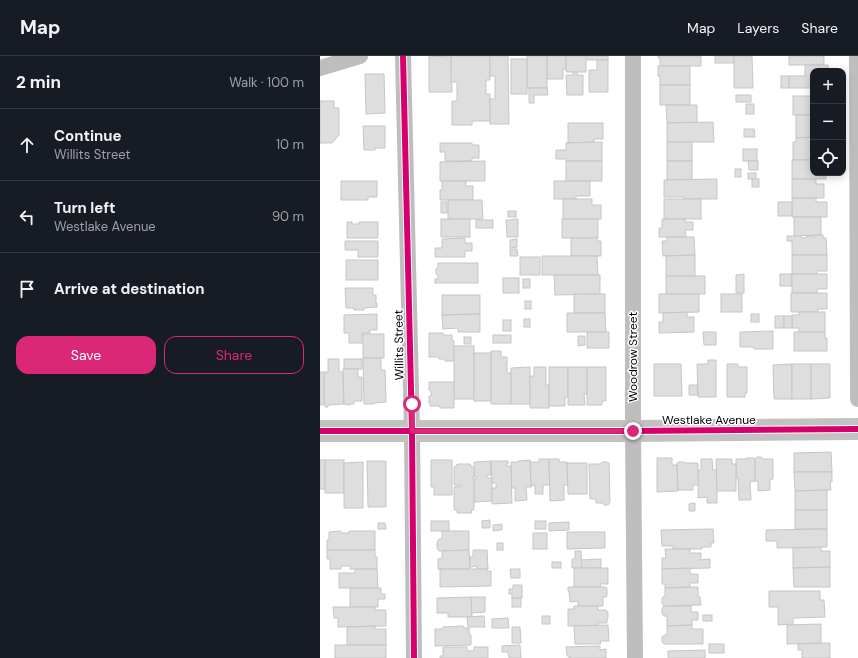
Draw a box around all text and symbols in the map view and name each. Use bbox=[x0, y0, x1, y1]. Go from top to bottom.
text: Map bbox=[20, 15, 60, 40]
text: Map bbox=[687, 19, 715, 37]
text: Layers bbox=[737, 19, 779, 37]
text: Share bbox=[801, 19, 838, 37]
map controls bbox=[810, 68, 846, 176]
button: + bbox=[810, 68, 846, 104]
text: 2 min bbox=[16, 71, 61, 93]
text: Walk · 100 m bbox=[229, 74, 304, 91]
button: − bbox=[810, 104, 846, 140]
text: Continue bbox=[54, 126, 122, 146]
icon: ahead bbox=[16, 134, 38, 156]
text: 10 m bbox=[276, 136, 304, 153]
button: locate bbox=[810, 140, 846, 176]
text: Willits Street bbox=[54, 146, 131, 163]
text: Turn left bbox=[54, 198, 115, 218]
icon: left bbox=[16, 206, 38, 228]
text: 90 m bbox=[272, 208, 304, 225]
text: Westlake Avenue bbox=[54, 218, 156, 235]
icon: arrive bbox=[16, 278, 38, 300]
text: Arrive at destination bbox=[54, 279, 205, 299]
street label: Willits Street bbox=[390, 309, 408, 380]
street label: Woodrow Street bbox=[625, 312, 641, 402]
button: Save bbox=[16, 336, 156, 374]
button: Share bbox=[164, 336, 304, 374]
route start bbox=[403, 395, 421, 413]
street label: Westlake Avenue bbox=[662, 412, 756, 428]
route end bbox=[624, 422, 642, 440]

